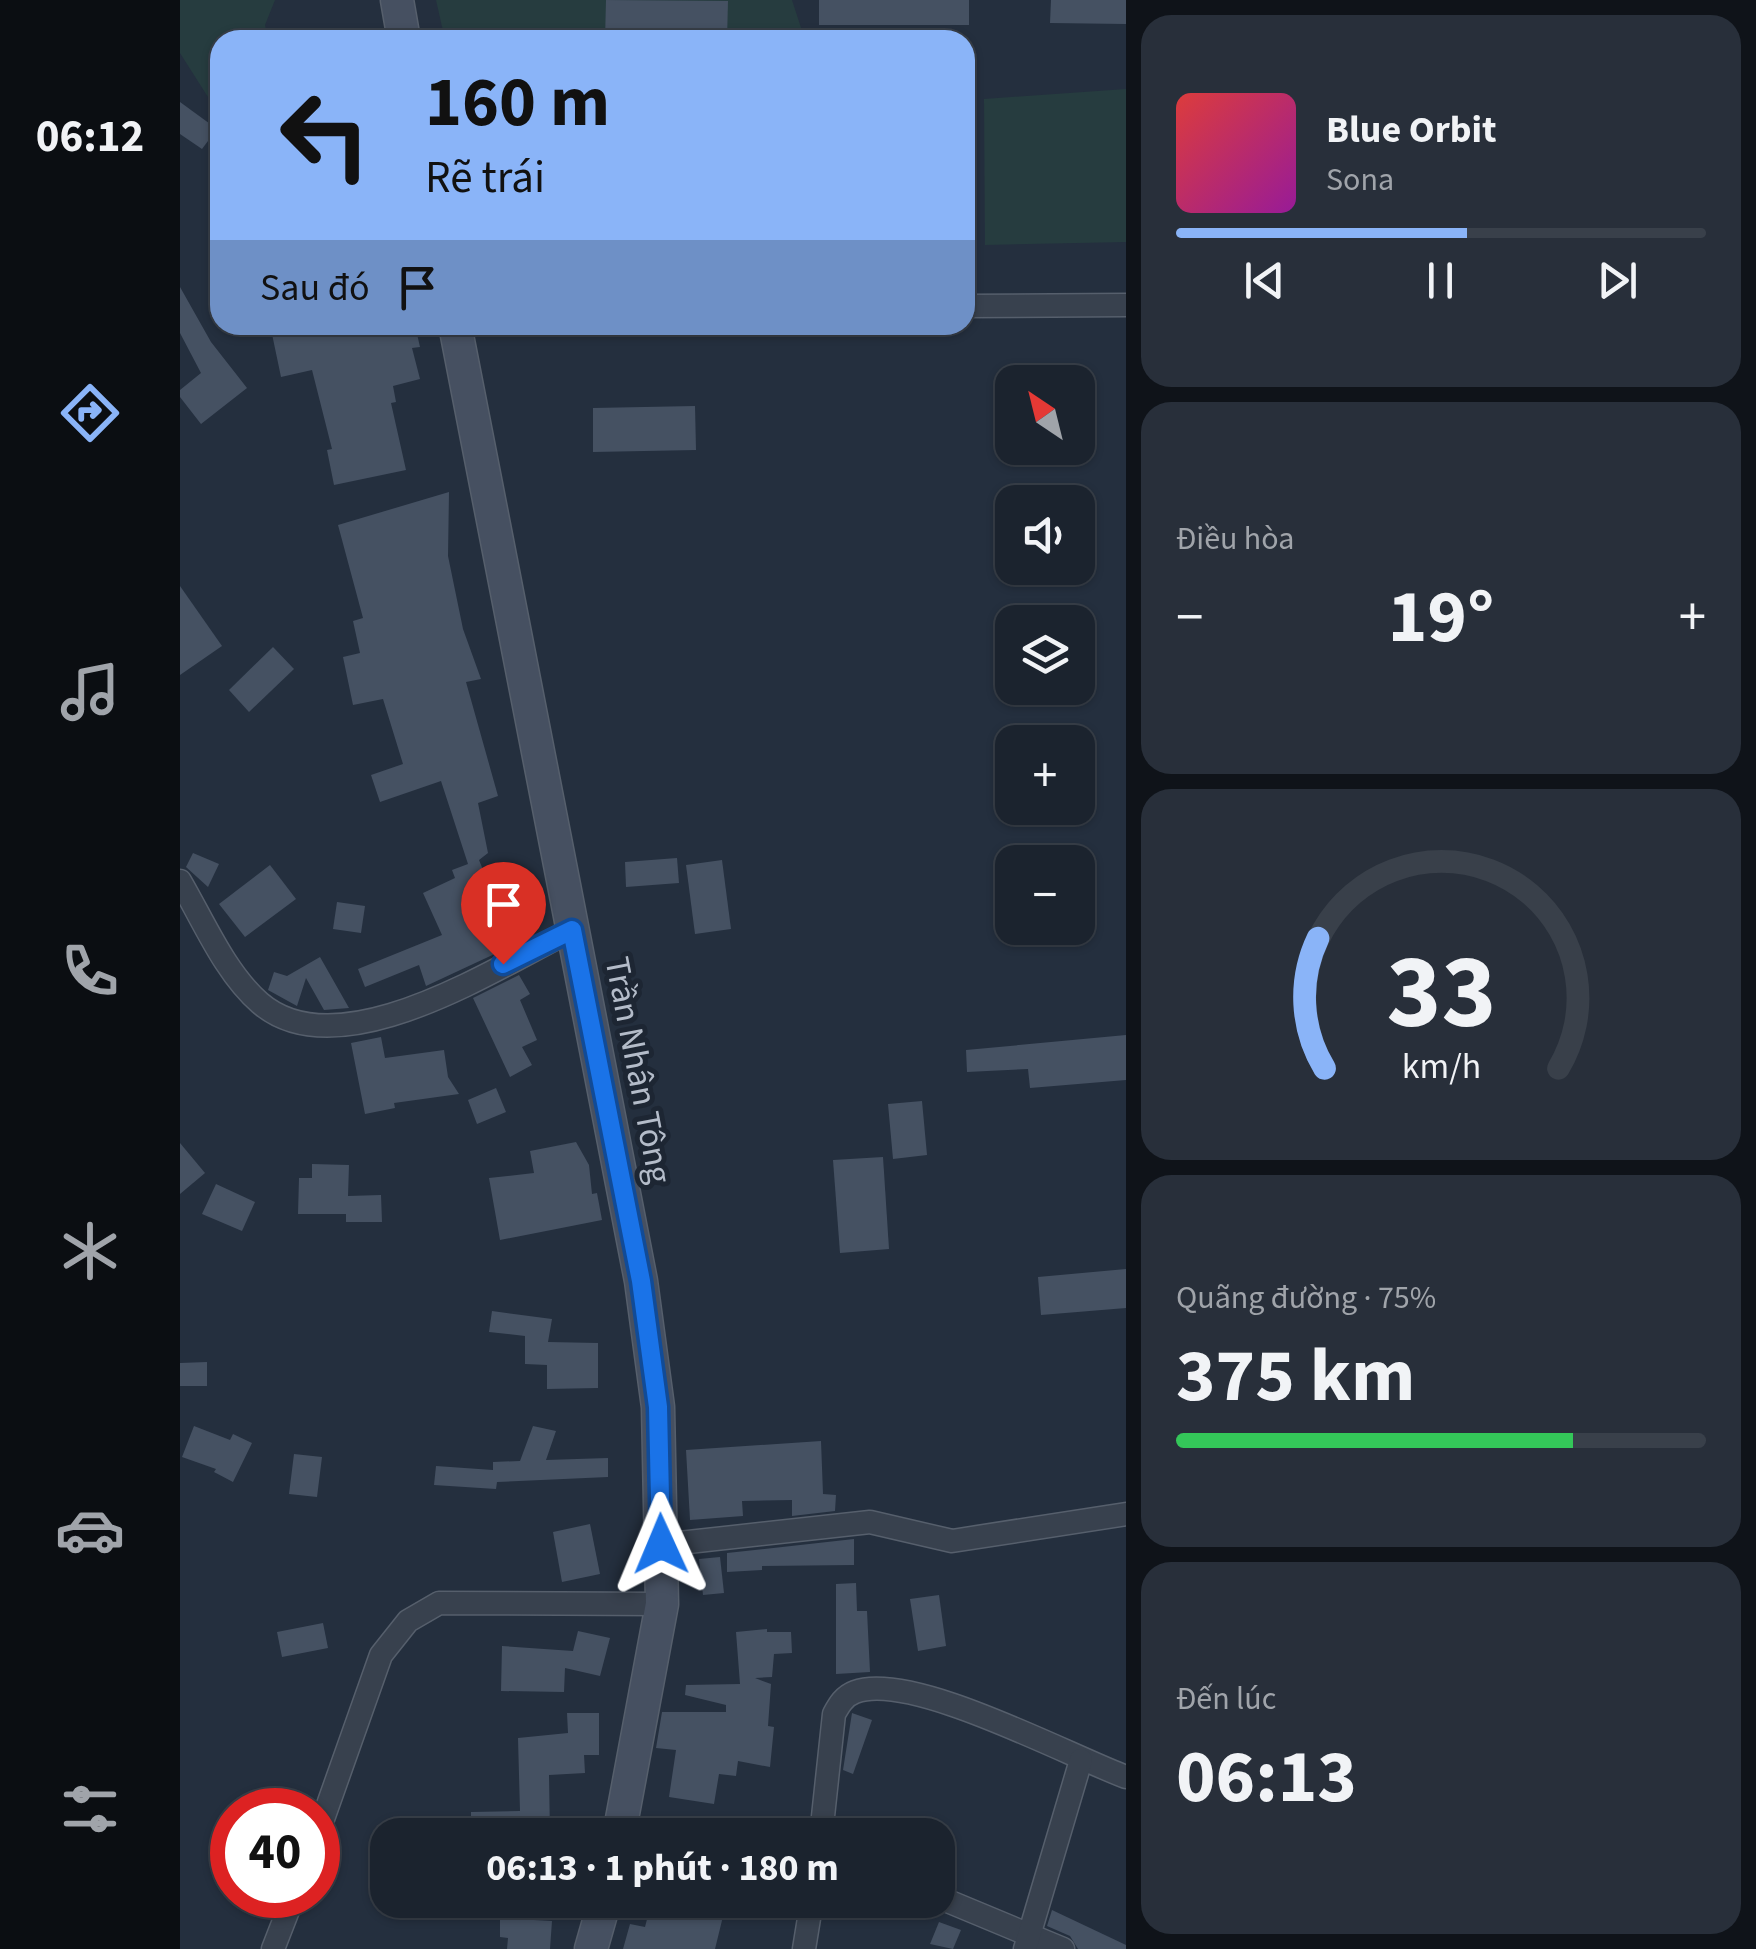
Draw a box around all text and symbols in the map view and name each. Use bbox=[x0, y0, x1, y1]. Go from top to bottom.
text: 160 m bbox=[425, 53, 610, 153]
icon: left bbox=[260, 70, 390, 200]
text: Blue Orbit bbox=[1326, 103, 1497, 157]
text: 06:12 bbox=[36, 105, 144, 169]
text: Rẽ trái bbox=[425, 146, 545, 210]
text: Sona bbox=[1326, 157, 1394, 203]
icon: previous bbox=[1237, 253, 1292, 308]
icon: pause bbox=[1413, 253, 1468, 308]
icon: next bbox=[1590, 253, 1645, 308]
icon: arrive bbox=[390, 260, 445, 315]
text: Sau đó bbox=[260, 261, 370, 315]
north arrow bbox=[995, 365, 1095, 465]
map controls bbox=[995, 365, 1095, 945]
icon: directions bbox=[55, 378, 125, 448]
button: sound bbox=[995, 485, 1095, 585]
text: Điều hòa bbox=[1176, 516, 1294, 562]
text: 19° bbox=[1388, 564, 1494, 671]
text: − bbox=[1176, 579, 1203, 657]
text: + bbox=[1679, 579, 1706, 657]
button: layers bbox=[995, 605, 1095, 705]
icon: music bbox=[55, 657, 125, 727]
button: + bbox=[995, 725, 1095, 825]
button: − bbox=[995, 845, 1095, 945]
pin bbox=[461, 862, 546, 965]
icon: arrive bbox=[476, 877, 531, 932]
text: 33 bbox=[1386, 920, 1496, 1068]
icon: phone bbox=[55, 936, 125, 1006]
street label: Trần Nhân Tông bbox=[592, 953, 685, 1188]
text: km/h bbox=[1401, 1041, 1481, 1092]
icon: climate bbox=[55, 1216, 125, 1286]
text: Quãng đường · 75% bbox=[1176, 1275, 1436, 1321]
text: 375 km bbox=[1176, 1323, 1415, 1430]
position arrow bbox=[609, 1492, 713, 1596]
icon: car bbox=[55, 1495, 125, 1565]
text: Đến lúc bbox=[1176, 1676, 1276, 1722]
text: 06:13 bbox=[1176, 1724, 1357, 1831]
icon: filters bbox=[55, 1774, 125, 1844]
speed limit sign: 40 bbox=[210, 1788, 340, 1918]
text: 06:13 · 1 phút · 180 m bbox=[486, 1841, 839, 1895]

